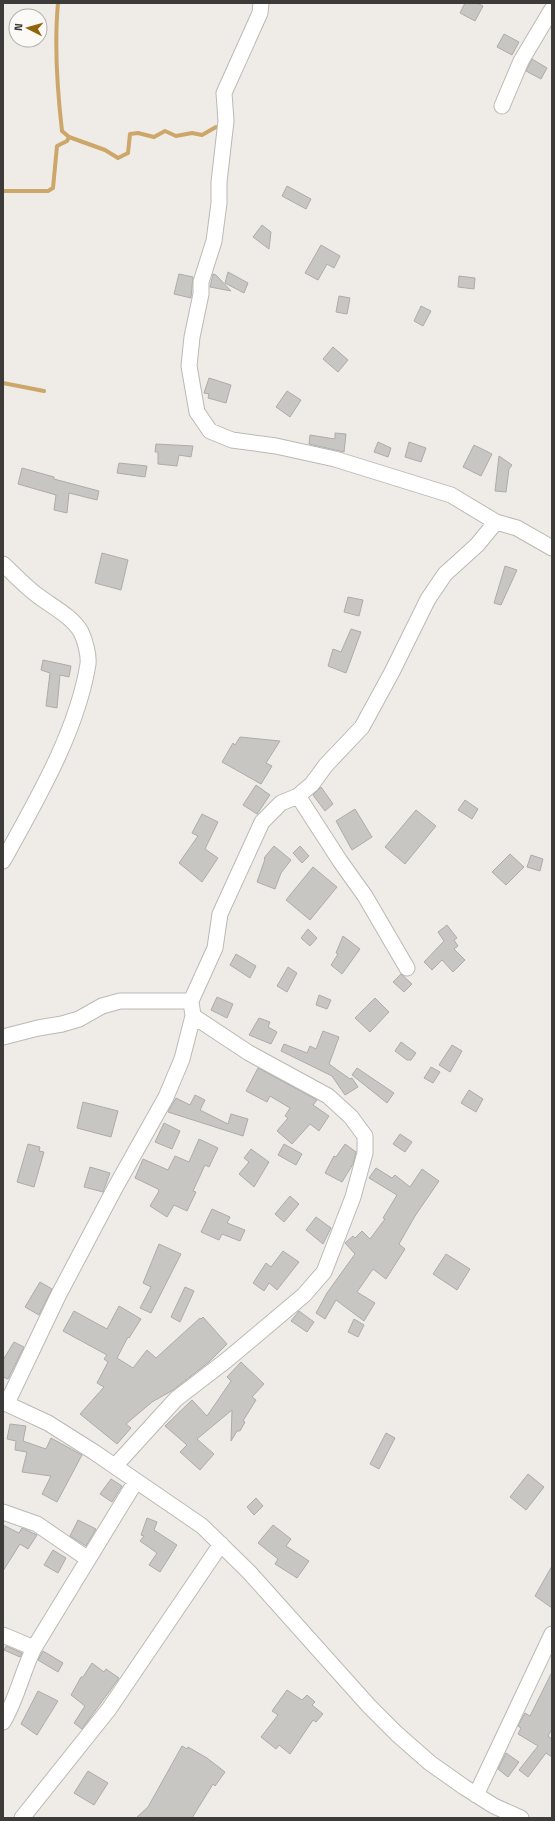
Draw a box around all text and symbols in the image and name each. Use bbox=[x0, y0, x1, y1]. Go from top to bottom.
north arrow bbox=[8, 8, 48, 48]
text: N bbox=[10, 22, 26, 32]

